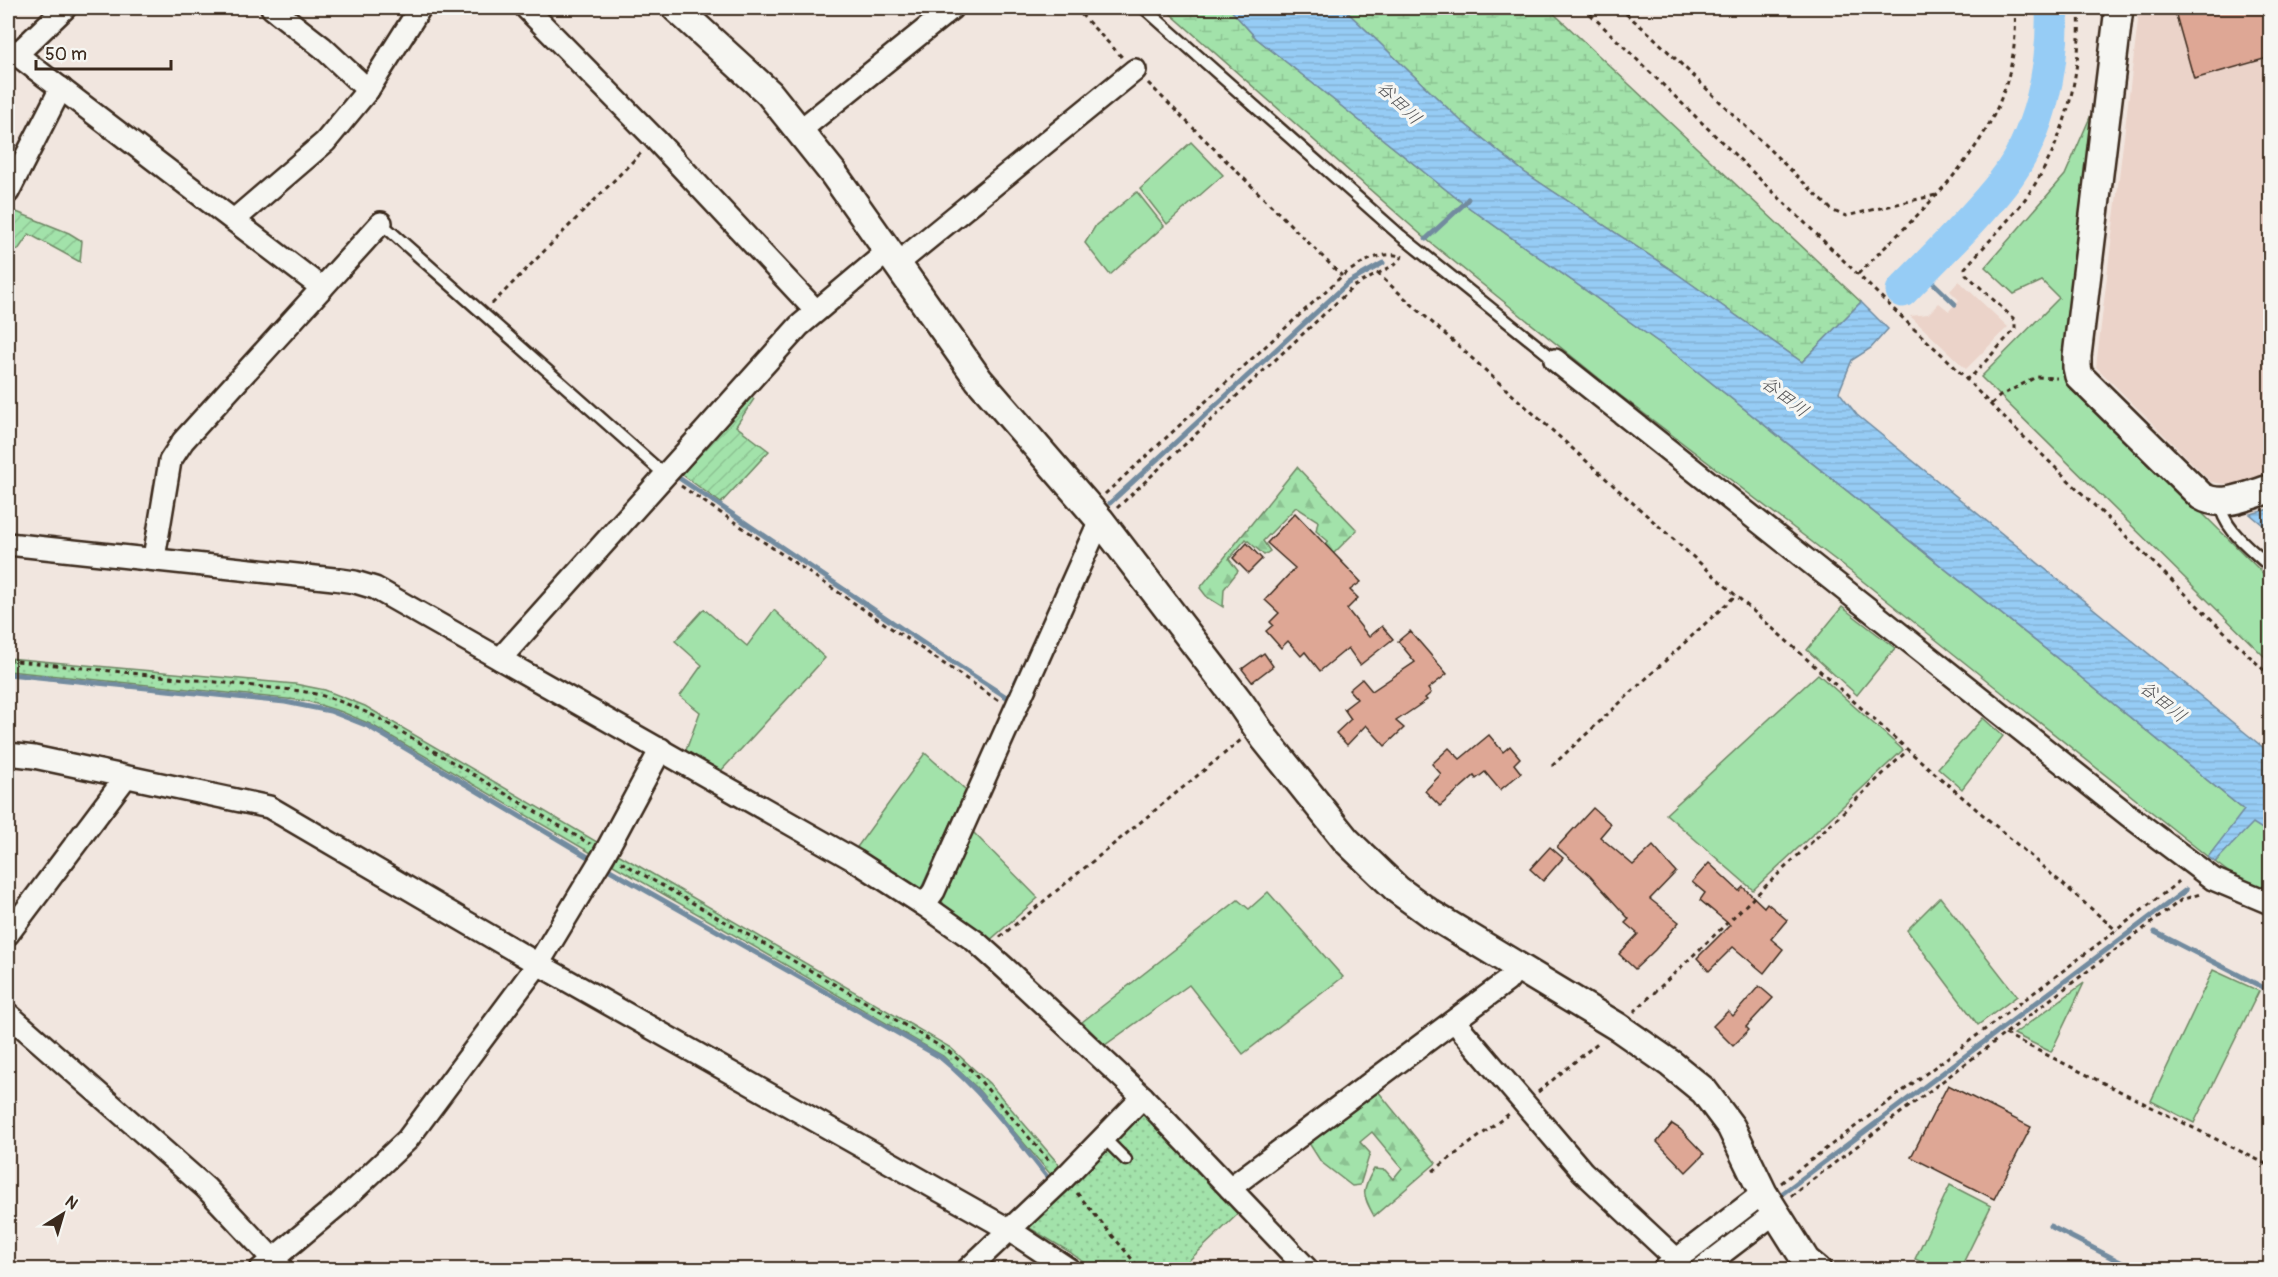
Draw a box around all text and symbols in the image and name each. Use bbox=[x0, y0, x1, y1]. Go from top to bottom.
scale bar bbox=[36, 33, 171, 71]
text: 50 m bbox=[45, 43, 87, 66]
water label: 谷田川 bbox=[1372, 76, 1426, 130]
water label: 谷田川 bbox=[1757, 371, 1813, 423]
water label: 谷田川 bbox=[2135, 676, 2191, 728]
north arrow bbox=[33, 1184, 93, 1244]
text: N bbox=[61, 1192, 82, 1214]

